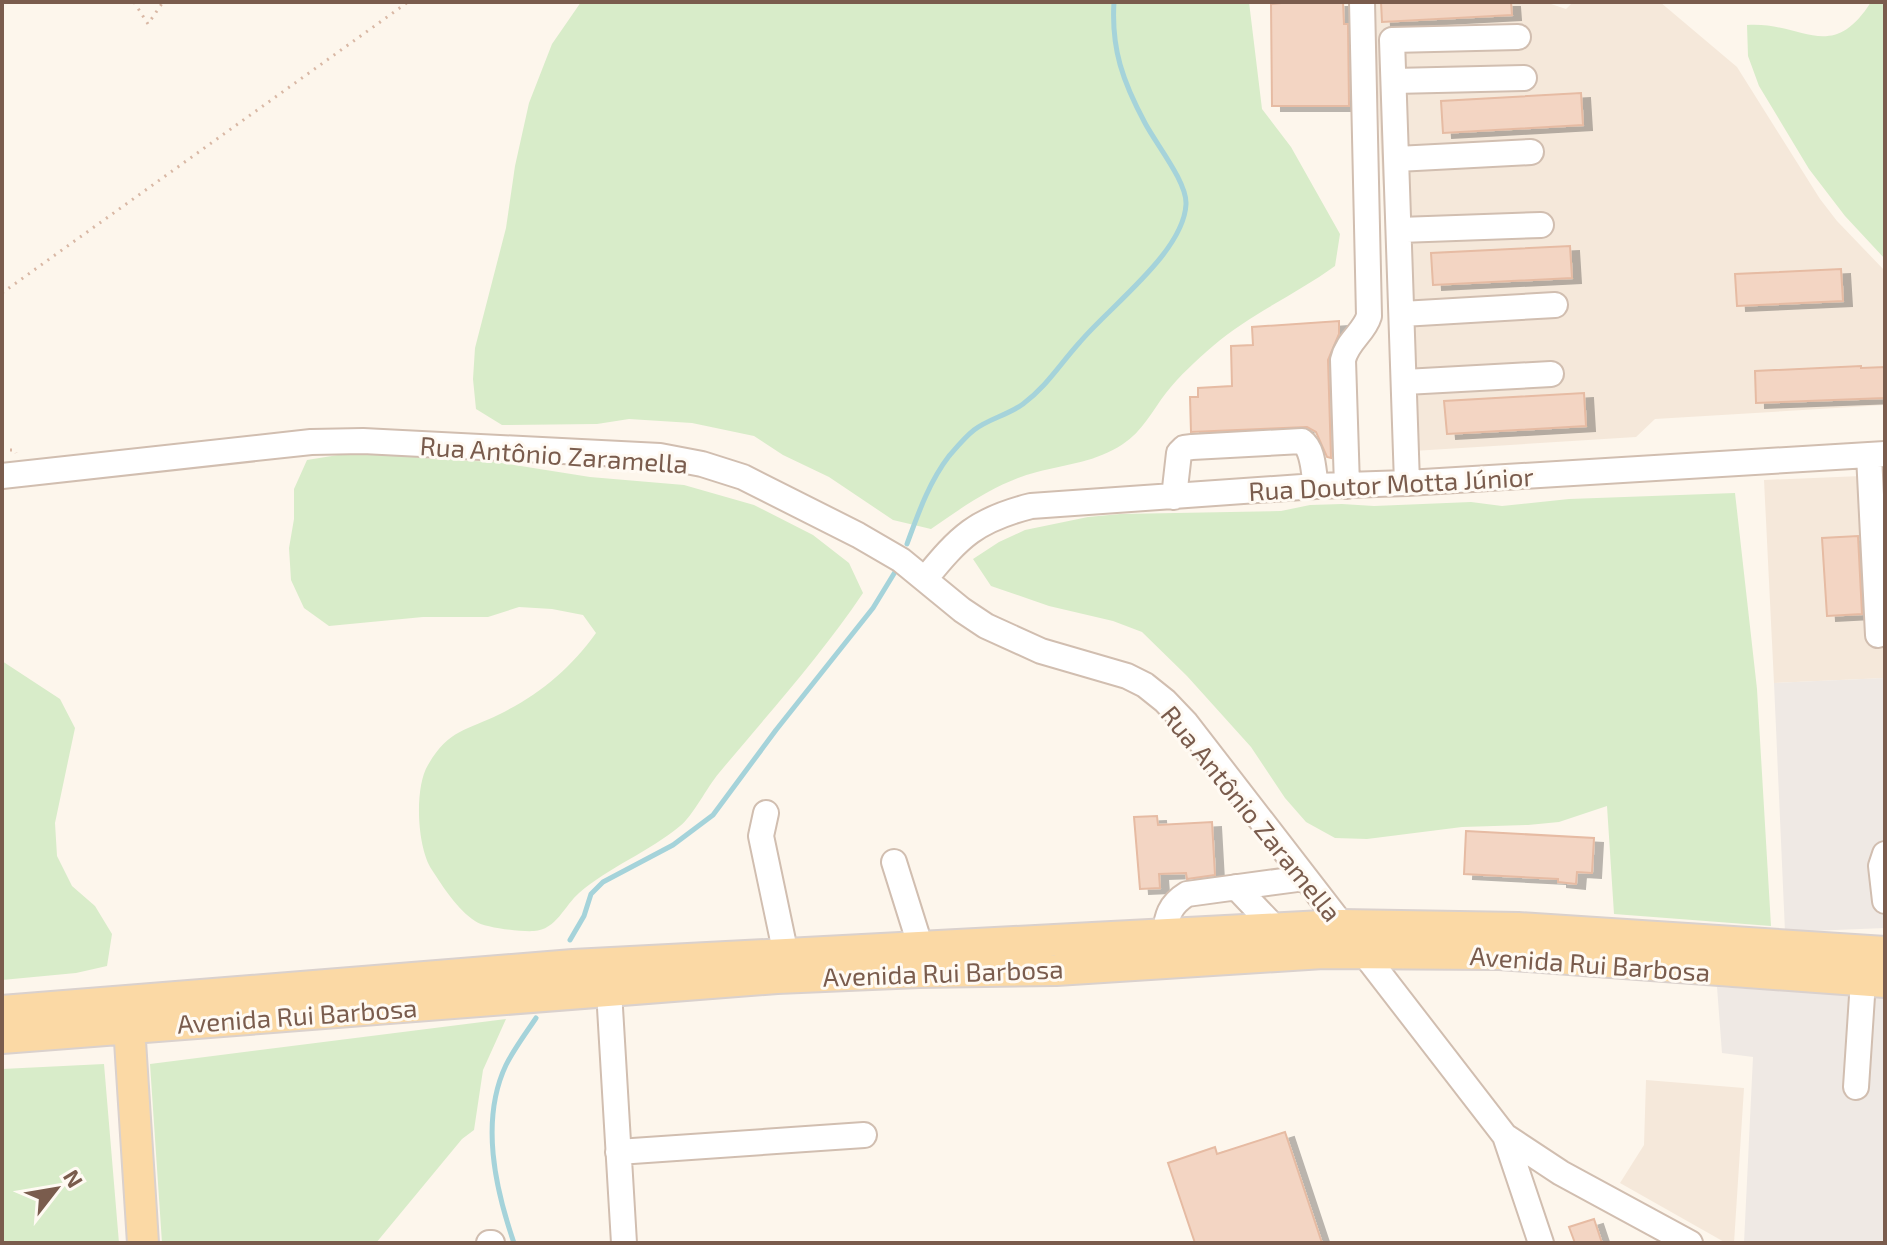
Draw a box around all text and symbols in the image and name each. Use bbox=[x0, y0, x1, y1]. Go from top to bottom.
street label: Rua Antônio Zaramella bbox=[419, 429, 689, 479]
street label: Rua Doutor Motta Júnior bbox=[1248, 460, 1534, 506]
street label: Rua Antônio Zaramella bbox=[1155, 699, 1349, 927]
street label: Avenida Rui Barbosa bbox=[1469, 939, 1711, 987]
street label: Avenida Rui Barbosa bbox=[822, 952, 1064, 992]
street label: Avenida Rui Barbosa bbox=[176, 991, 418, 1039]
north arrow bbox=[16, 1149, 96, 1229]
text: N bbox=[59, 1165, 89, 1192]

